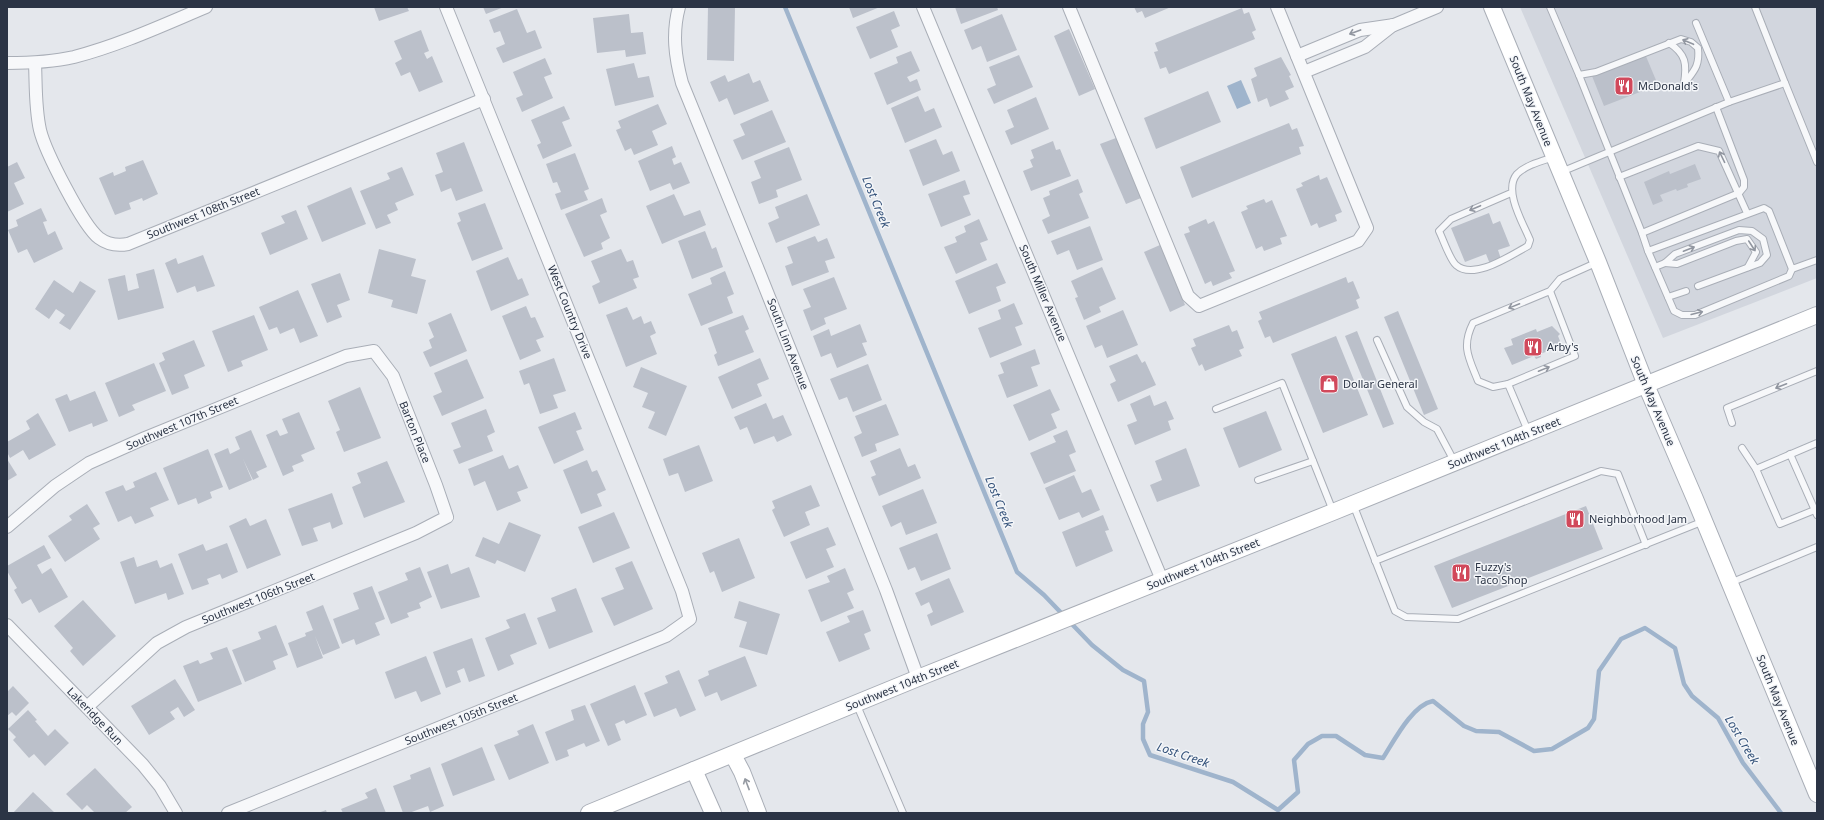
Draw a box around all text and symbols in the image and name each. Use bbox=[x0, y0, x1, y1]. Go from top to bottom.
one-way arrow bbox=[1350, 28, 1362, 36]
one-way arrow bbox=[1682, 38, 1694, 45]
street label: South May Avenue bbox=[1506, 53, 1556, 148]
restaurant icon: McDonald's bbox=[1613, 75, 1635, 97]
place label: McDonald's bbox=[1638, 78, 1698, 93]
one-way arrow bbox=[1718, 152, 1725, 164]
water label: Lost Creek bbox=[858, 173, 895, 231]
street label: Southwest 108th Street bbox=[144, 183, 261, 242]
one-way arrow bbox=[1470, 205, 1482, 213]
one-way arrow bbox=[1747, 240, 1756, 251]
street label: South Miller Avenue bbox=[1016, 242, 1071, 344]
one-way arrow bbox=[1683, 244, 1695, 252]
street label: West Country Drive bbox=[545, 263, 596, 361]
street label: South Linn Avenue bbox=[764, 296, 813, 392]
one-way arrow bbox=[1508, 303, 1520, 311]
one-way arrow bbox=[1690, 309, 1703, 317]
restaurant icon: Arby's bbox=[1522, 336, 1544, 358]
place label: Arby's bbox=[1547, 339, 1579, 354]
street label: South May Avenue bbox=[1628, 354, 1679, 448]
one-way arrow bbox=[1538, 364, 1550, 372]
shop icon: Dollar General bbox=[1318, 373, 1340, 395]
place label: Dollar General bbox=[1343, 376, 1417, 391]
one-way arrow bbox=[1775, 383, 1787, 390]
street label: Southwest 107th Street bbox=[123, 392, 240, 453]
street label: Barton Place bbox=[396, 399, 435, 465]
street label: Southwest 104th Street bbox=[1445, 413, 1562, 472]
water label: Lost Creek bbox=[981, 473, 1018, 531]
restaurant icon: Neighborhood Jam bbox=[1564, 508, 1586, 530]
place label: Neighborhood Jam bbox=[1589, 511, 1687, 526]
street label: Southwest 104th Street bbox=[1144, 534, 1261, 593]
place label: Fuzzy's Taco Shop bbox=[1475, 559, 1528, 587]
restaurant icon: Fuzzy's Taco Shop bbox=[1450, 562, 1472, 584]
street label: Southwest 106th Street bbox=[199, 568, 316, 627]
street label: South May Avenue bbox=[1753, 652, 1803, 747]
street label: Southwest 104th Street bbox=[843, 655, 960, 714]
street label: Lakeridge Run bbox=[64, 684, 127, 748]
street label: Southwest 105th Street bbox=[402, 689, 519, 748]
water label: Lost Creek bbox=[1721, 712, 1764, 768]
water label: Lost Creek bbox=[1155, 738, 1213, 772]
one-way arrow bbox=[742, 778, 750, 790]

